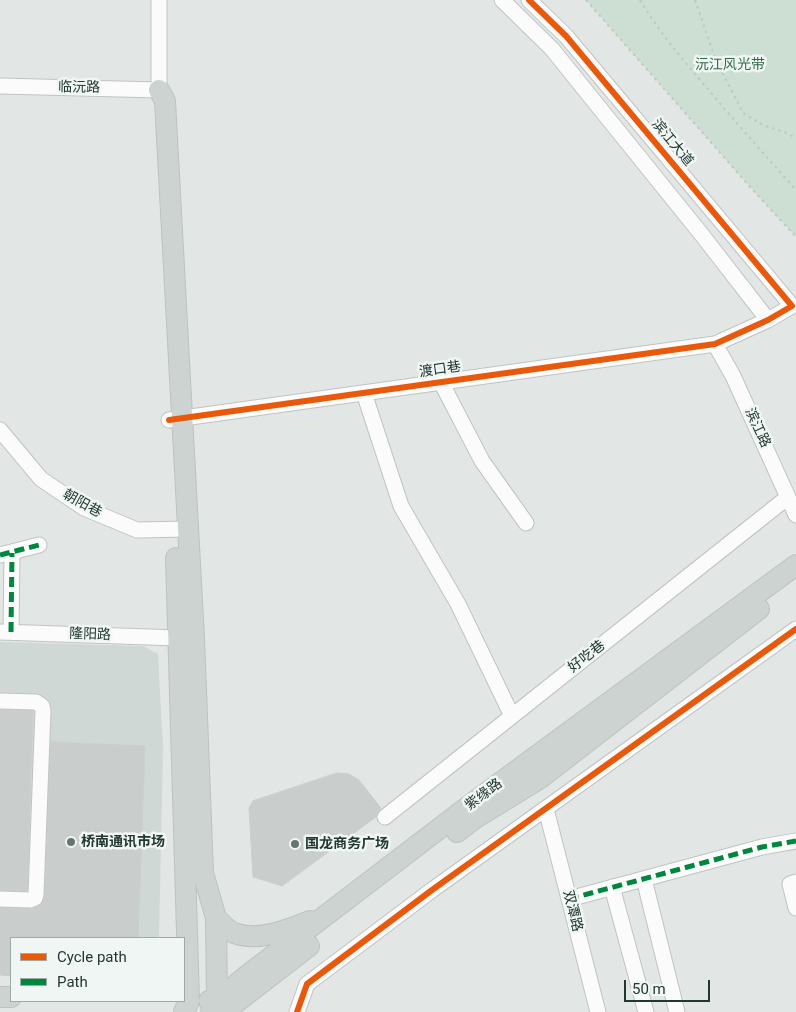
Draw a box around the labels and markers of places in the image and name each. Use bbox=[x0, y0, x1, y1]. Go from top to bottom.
place label: 桥南通讯市场 bbox=[81, 834, 165, 850]
marker: 桥南通讯市场 bbox=[65, 836, 77, 848]
place label: 国龙商务广场 bbox=[305, 836, 389, 852]
marker: 国龙商务广场 bbox=[289, 838, 301, 850]

